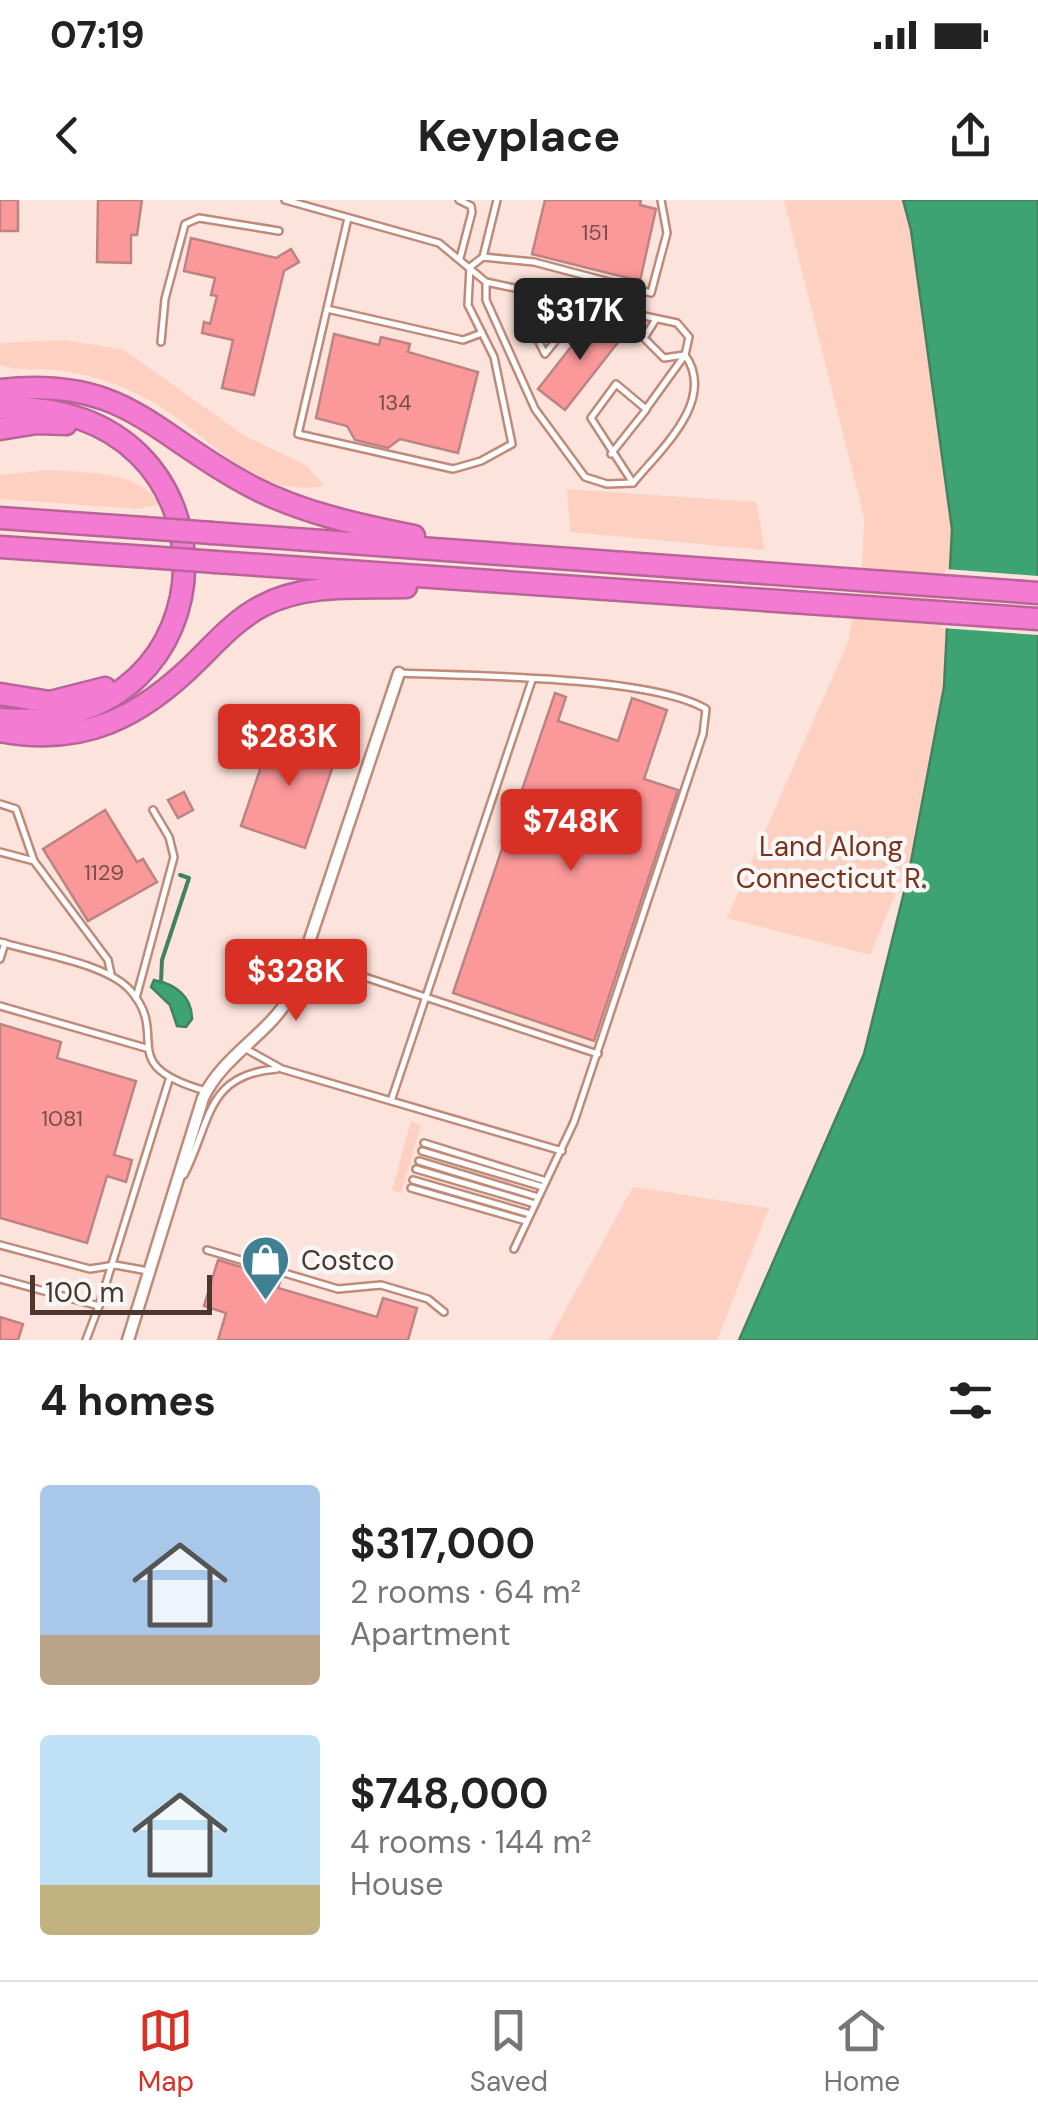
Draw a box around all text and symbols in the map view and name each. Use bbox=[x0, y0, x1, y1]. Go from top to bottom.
text: 07:19 bbox=[50, 10, 145, 60]
text: Keyplace bbox=[418, 106, 620, 165]
icon: back bbox=[40, 108, 95, 163]
icon: share bbox=[943, 108, 998, 163]
house number: 151 bbox=[581, 218, 609, 247]
pin: $317K bbox=[510, 278, 650, 363]
text: $317K bbox=[536, 289, 624, 331]
house number: 134 bbox=[378, 388, 412, 417]
pin: $283K bbox=[219, 704, 359, 789]
text: $283K bbox=[240, 715, 338, 757]
pin: $748K bbox=[501, 789, 641, 874]
text: $748K bbox=[523, 800, 619, 842]
park label: Land Along Connecticut R. bbox=[736, 828, 926, 897]
house number: 1129 bbox=[84, 858, 124, 887]
pin: $328K bbox=[226, 939, 366, 1024]
text: $328K bbox=[247, 950, 345, 992]
house number: 1081 bbox=[41, 1104, 83, 1133]
shop icon: Costco bbox=[240, 1234, 292, 1302]
place label: Costco bbox=[301, 1242, 394, 1279]
scale bar bbox=[30, 1270, 212, 1314]
text: 100 m bbox=[45, 1274, 124, 1311]
text: 4 homes bbox=[40, 1373, 216, 1428]
icon: filters bbox=[943, 1373, 998, 1428]
text: $317,000 bbox=[350, 1516, 535, 1571]
icon: home bbox=[120, 1525, 240, 1645]
text: 2 rooms · 64 m² bbox=[350, 1571, 581, 1613]
text: Apartment bbox=[350, 1613, 511, 1655]
text: $748,000 bbox=[350, 1766, 549, 1821]
icon: home bbox=[120, 1775, 240, 1895]
text: 4 rooms · 144 m² bbox=[350, 1821, 591, 1863]
text: House bbox=[350, 1863, 443, 1905]
tab: Map bbox=[138, 2003, 194, 2100]
tab: Saved bbox=[470, 2003, 548, 2100]
tab: Home bbox=[824, 2003, 900, 2100]

